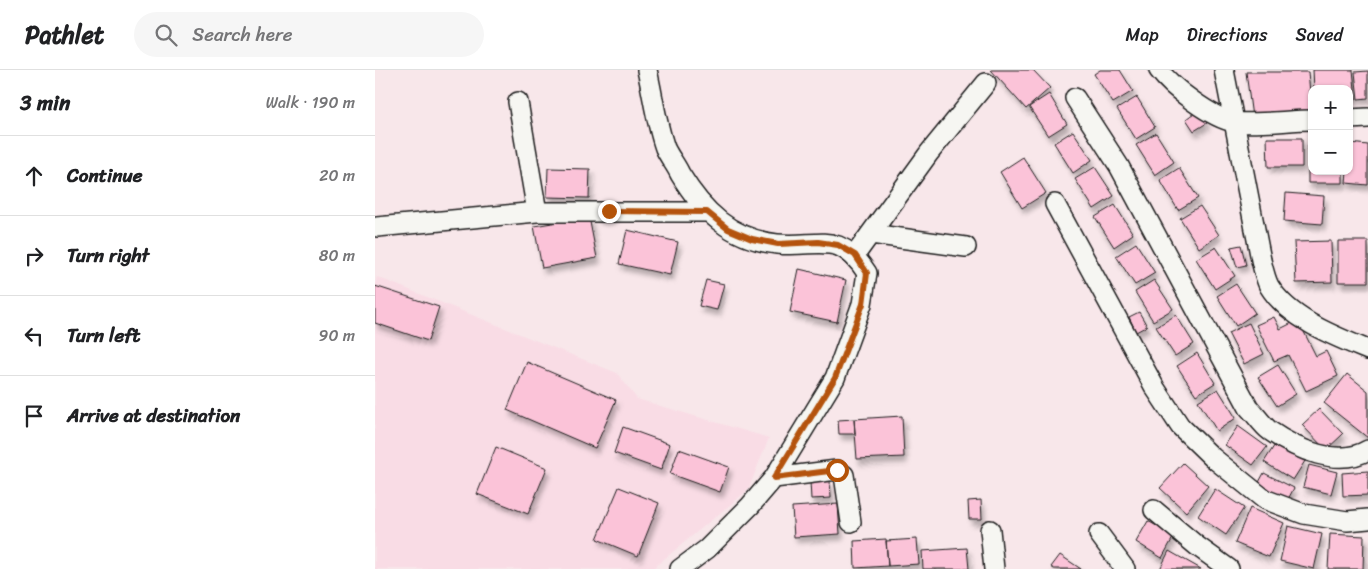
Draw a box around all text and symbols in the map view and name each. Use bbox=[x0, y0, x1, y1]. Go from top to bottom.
search box bbox=[134, 12, 484, 57]
text: Pathlet bbox=[25, 14, 104, 56]
text: Search here bbox=[192, 18, 292, 51]
text: Map bbox=[1126, 19, 1159, 51]
text: Directions bbox=[1187, 19, 1268, 51]
text: Saved bbox=[1296, 19, 1343, 51]
icon: search bbox=[152, 21, 180, 49]
text: 3 min bbox=[20, 84, 70, 122]
map controls bbox=[1308, 85, 1353, 175]
button: + bbox=[1308, 85, 1353, 130]
text: Walk · 190 m bbox=[266, 88, 355, 117]
button: − bbox=[1308, 130, 1353, 175]
text: Continue bbox=[67, 159, 143, 192]
text: 20 m bbox=[319, 161, 355, 190]
icon: ahead bbox=[20, 162, 48, 190]
route end bbox=[598, 200, 621, 223]
text: Turn right bbox=[67, 239, 149, 272]
text: 80 m bbox=[319, 241, 355, 270]
icon: right bbox=[20, 242, 48, 270]
text: Turn left bbox=[67, 319, 140, 352]
text: 90 m bbox=[319, 321, 355, 350]
icon: left bbox=[20, 322, 48, 350]
text: Arrive at destination bbox=[67, 399, 240, 432]
icon: arrive bbox=[20, 402, 48, 430]
route start bbox=[826, 459, 849, 482]

